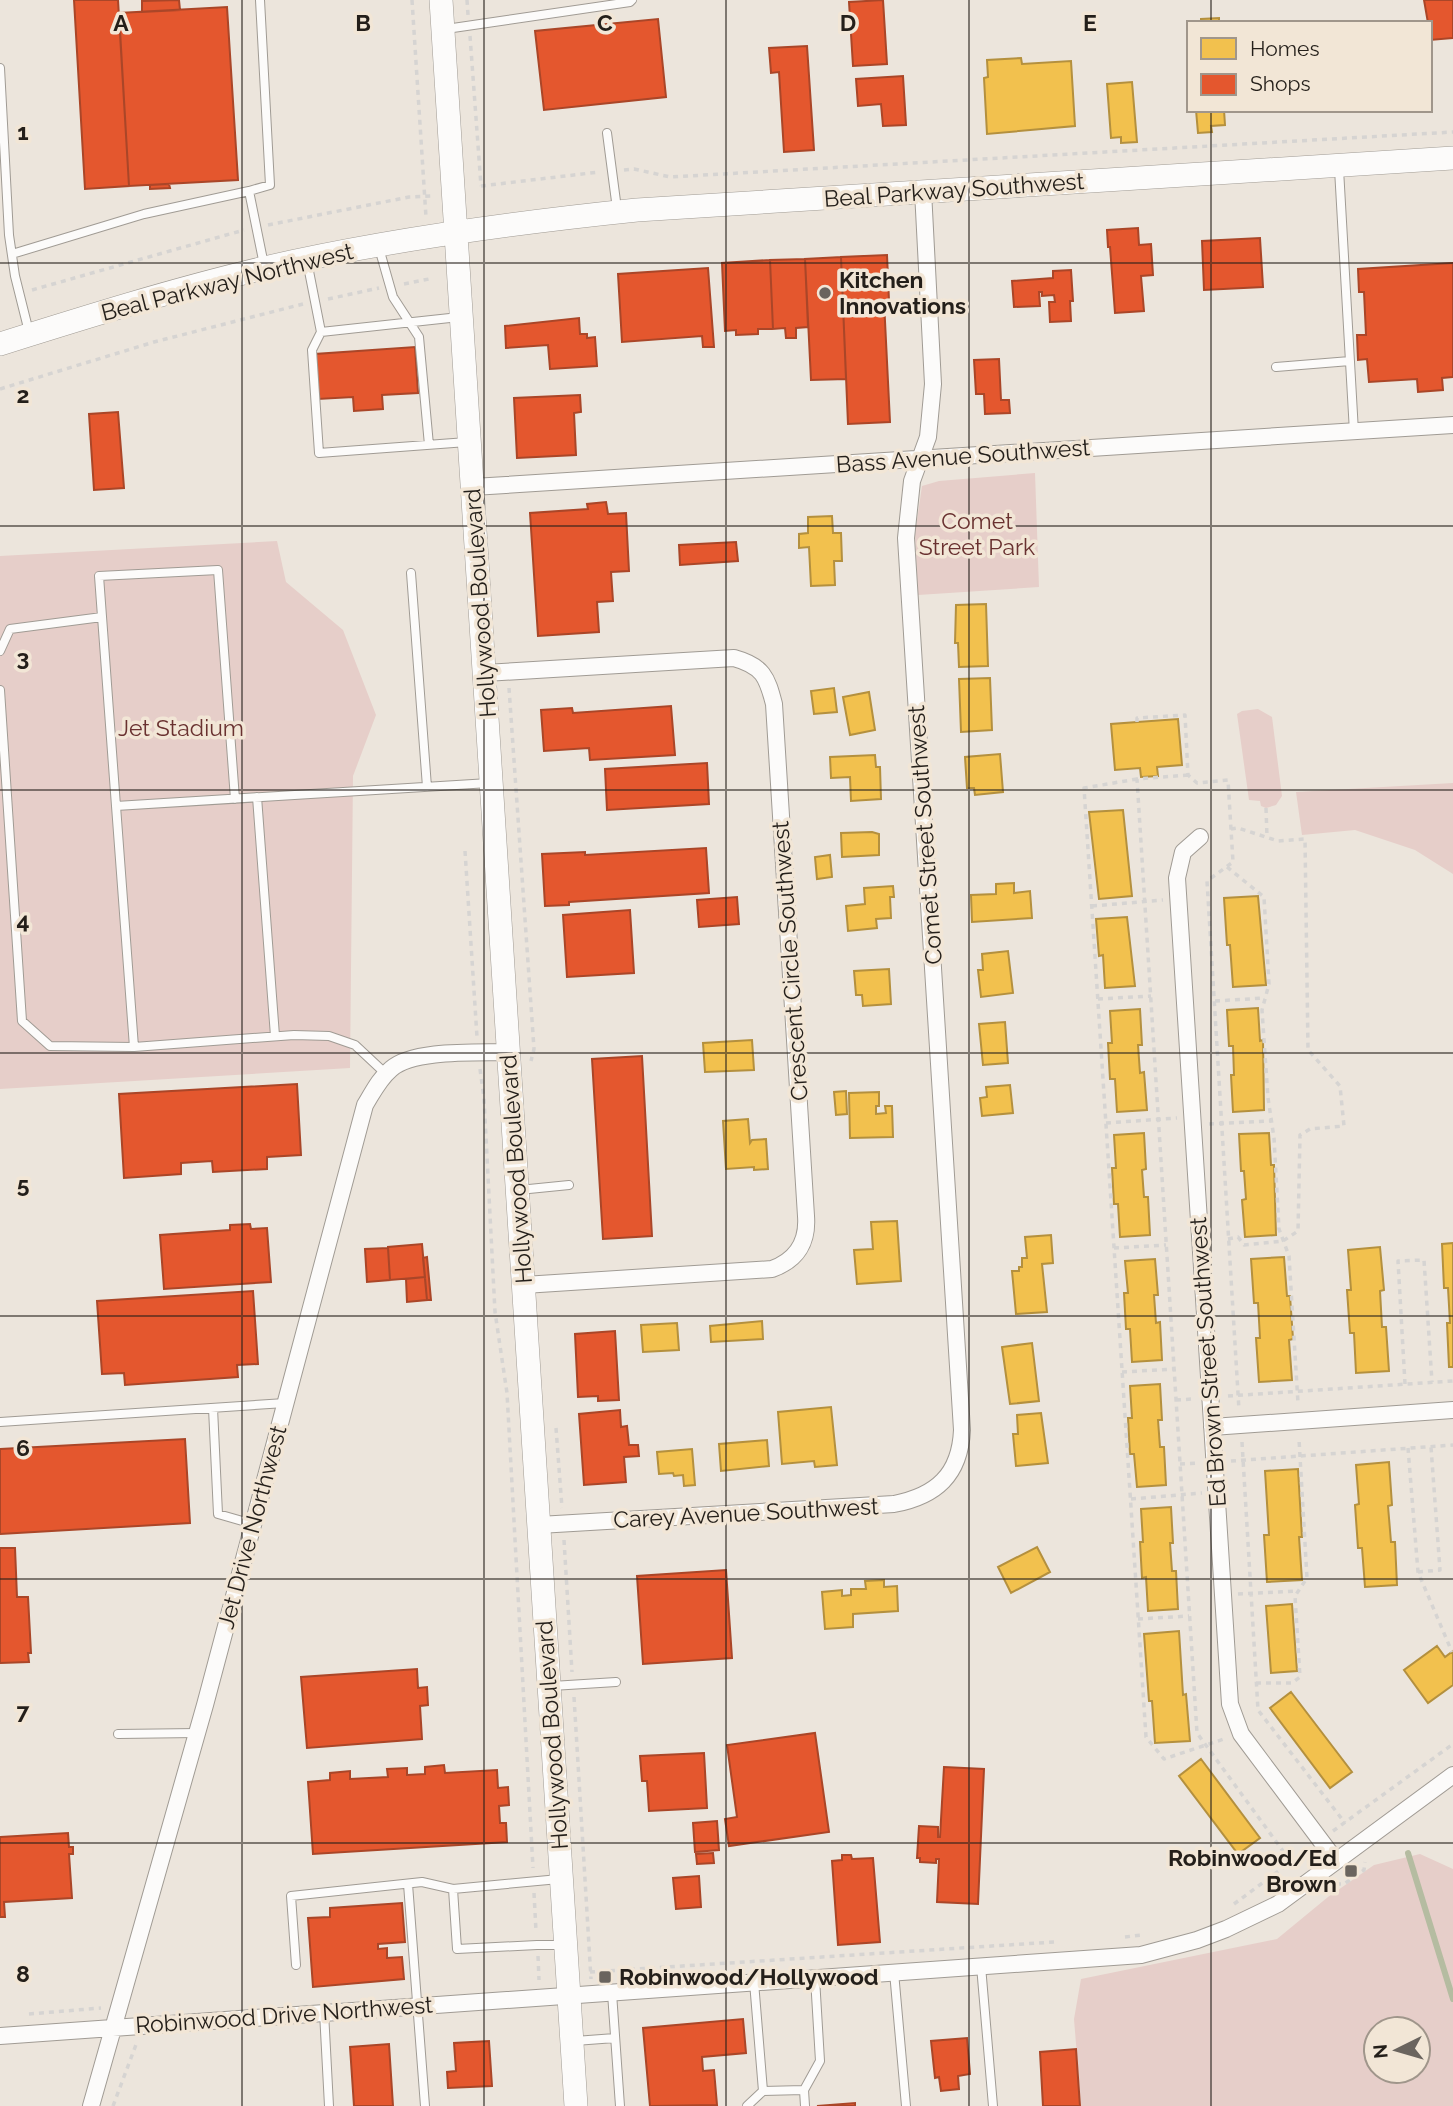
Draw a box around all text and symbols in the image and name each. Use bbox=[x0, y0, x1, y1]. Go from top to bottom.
text: A bbox=[113, 9, 129, 36]
text: B bbox=[355, 9, 371, 36]
text: C bbox=[597, 9, 613, 36]
text: D bbox=[840, 9, 856, 36]
text: E bbox=[1083, 9, 1097, 36]
legend bbox=[1187, 21, 1432, 112]
text: Homes bbox=[1250, 36, 1320, 61]
text: Shops bbox=[1250, 71, 1311, 96]
text: 1 bbox=[17, 118, 29, 145]
street label: Beal Parkway Southwest bbox=[823, 167, 1085, 212]
street label: Beal Parkway Northwest bbox=[98, 237, 356, 326]
place label: Kitchen Innovations bbox=[839, 266, 966, 319]
marker: Kitchen Innovations bbox=[817, 285, 833, 301]
text: 2 bbox=[17, 381, 29, 408]
street label: Bass Avenue Southwest bbox=[835, 433, 1091, 478]
street label: Hollywood Boulevard bbox=[458, 488, 501, 718]
park label: Comet Street Park bbox=[919, 507, 1035, 560]
text: 3 bbox=[17, 644, 29, 671]
street label: Comet Street Southwest bbox=[902, 704, 947, 966]
park label: Jet Stadium bbox=[118, 714, 244, 741]
street label: Crescent Circle Southwest bbox=[766, 820, 813, 1102]
text: 4 bbox=[16, 907, 30, 934]
street label: Hollywood Boulevard bbox=[494, 1054, 537, 1284]
text: 5 bbox=[17, 1171, 30, 1198]
street label: Ed Brown Street Southwest bbox=[1184, 1216, 1231, 1508]
street label: Jet Drive Northwest bbox=[211, 1422, 292, 1631]
text: 6 bbox=[16, 1434, 30, 1461]
street label: Carey Avenue Southwest bbox=[613, 1492, 880, 1533]
street label: Hollywood Boulevard bbox=[530, 1620, 573, 1850]
text: 7 bbox=[17, 1697, 30, 1724]
place label: Robinwood/Ed Brown bbox=[1168, 1844, 1337, 1897]
marker: Robinwood/Ed Brown bbox=[1343, 1863, 1359, 1879]
text: 8 bbox=[16, 1960, 30, 1987]
place label: Robinwood/Hollywood bbox=[619, 1963, 879, 1990]
marker: Robinwood/Hollywood bbox=[597, 1969, 613, 1985]
street label: Robinwood Drive Northwest bbox=[134, 1991, 434, 2038]
north arrow bbox=[1362, 2015, 1432, 2085]
text: N bbox=[1368, 2043, 1392, 2060]

